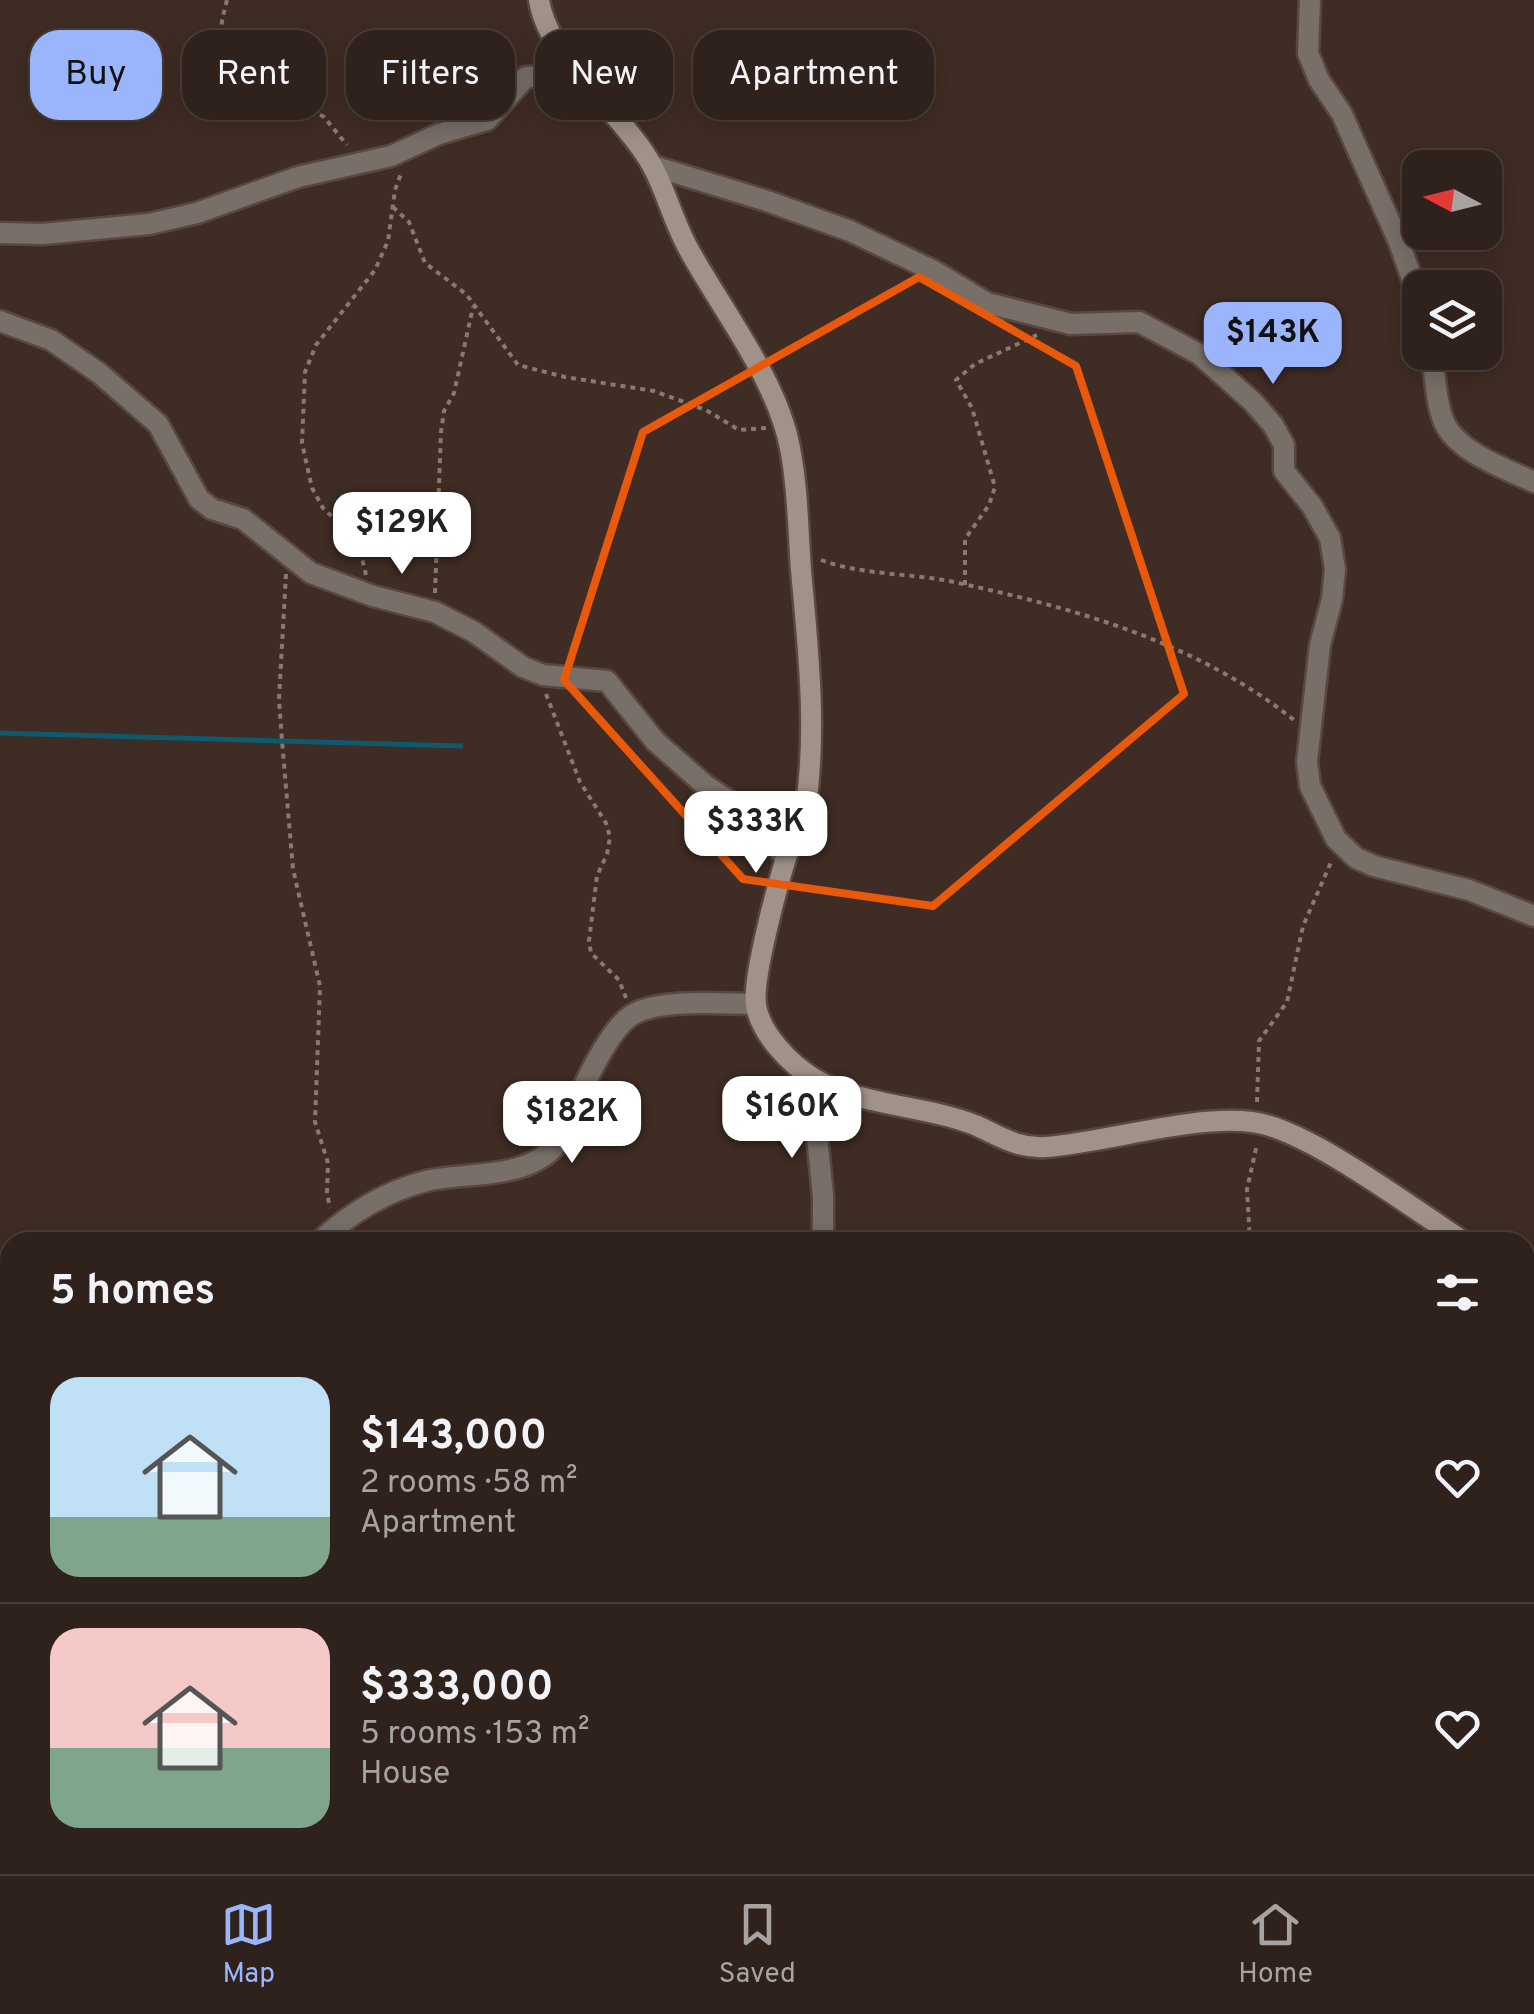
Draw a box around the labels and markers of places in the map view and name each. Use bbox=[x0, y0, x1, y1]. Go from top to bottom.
pin: $143K bbox=[1203, 302, 1343, 387]
pin: $129K bbox=[332, 492, 472, 577]
pin: $333K bbox=[686, 791, 826, 876]
pin: $160K bbox=[722, 1076, 862, 1161]
pin: $182K bbox=[502, 1081, 642, 1166]

